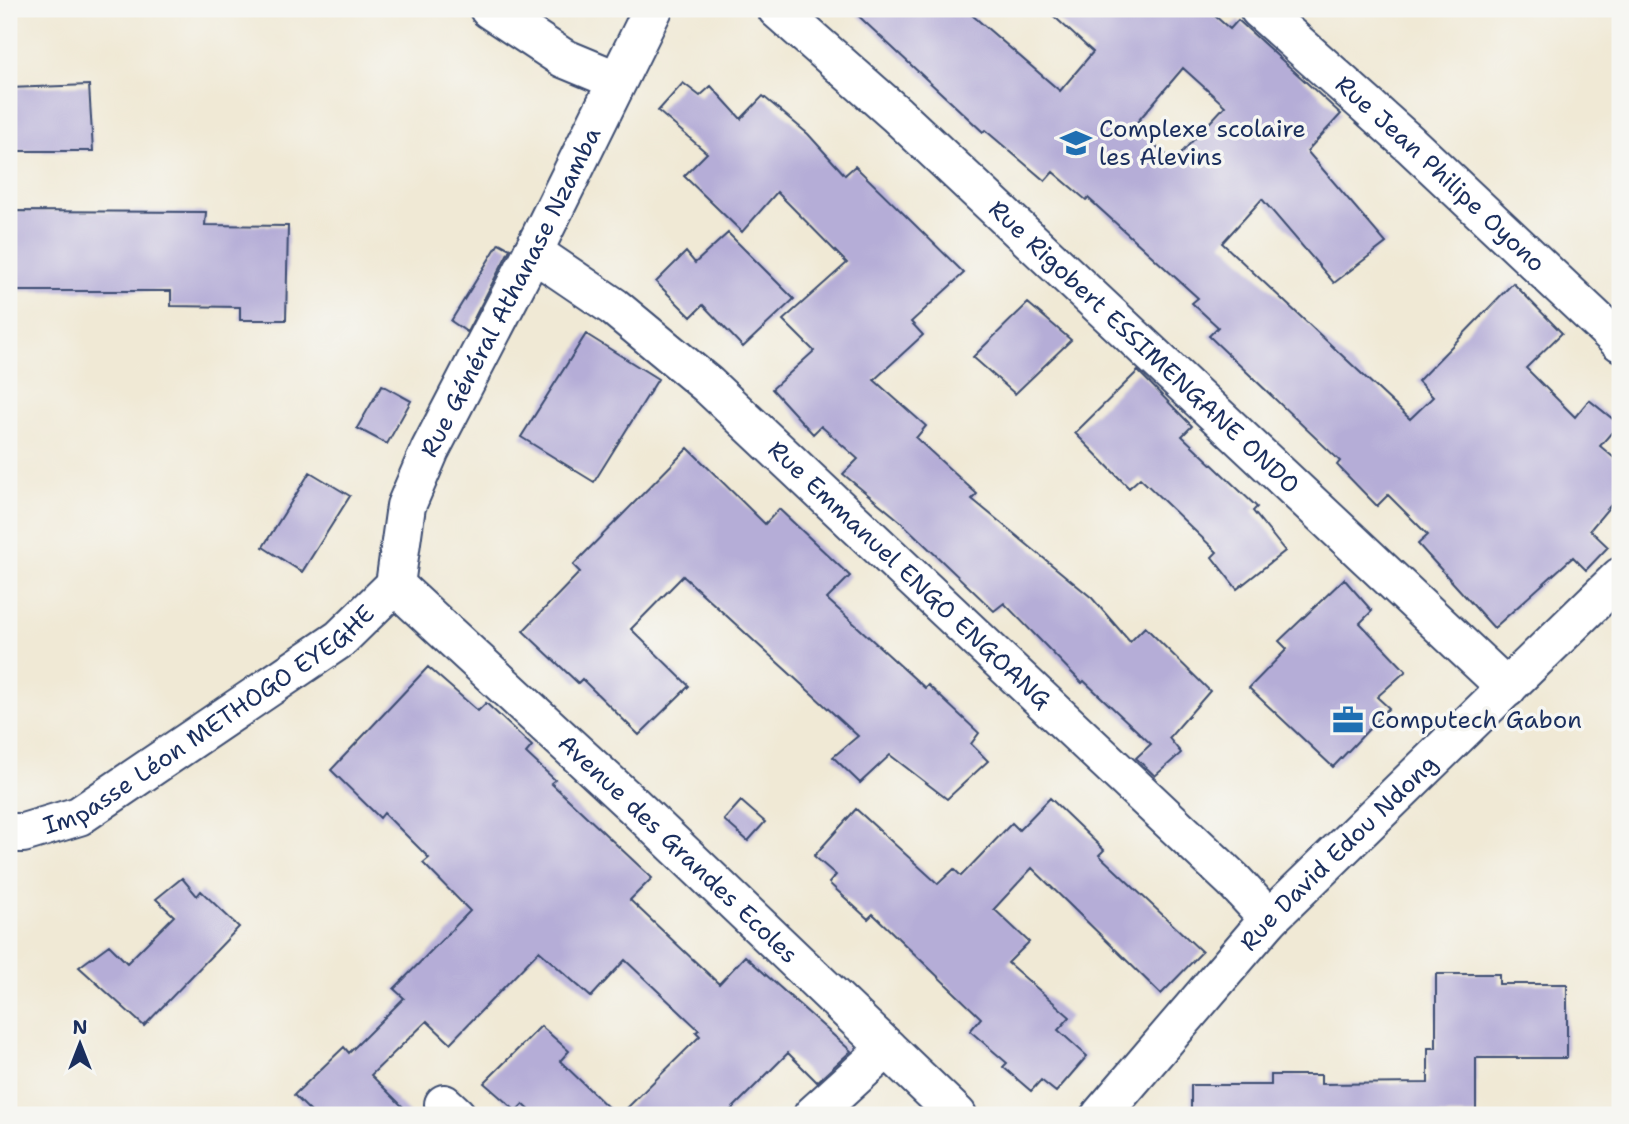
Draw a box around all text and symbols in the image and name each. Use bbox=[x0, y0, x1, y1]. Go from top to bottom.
street label: Rue Jean Philipe Oyono bbox=[1328, 69, 1552, 279]
place label: Complexe scolaire les Alevins bbox=[1099, 113, 1306, 173]
street label: Rue Général Athanase Nzamba bbox=[413, 122, 608, 463]
school or university icon: Complexe scolaire les Alevins bbox=[1059, 126, 1093, 160]
street label: Rue Rigobert ESSIMENGANE ONDO bbox=[982, 193, 1306, 501]
street label: Rue Emmanuel ENGO ENGOANG bbox=[761, 434, 1058, 716]
street label: Impasse Léon METHOGO EYEGHE bbox=[39, 598, 381, 842]
office icon: Computech Gabon bbox=[1331, 703, 1365, 737]
place label: Computech Gabon bbox=[1371, 704, 1582, 736]
street label: Avenue des Grandes Ecoles bbox=[551, 727, 805, 971]
street label: Rue David Edou Ndong bbox=[1233, 748, 1444, 958]
north arrow bbox=[46, 1009, 116, 1078]
text: N bbox=[72, 1015, 88, 1040]

